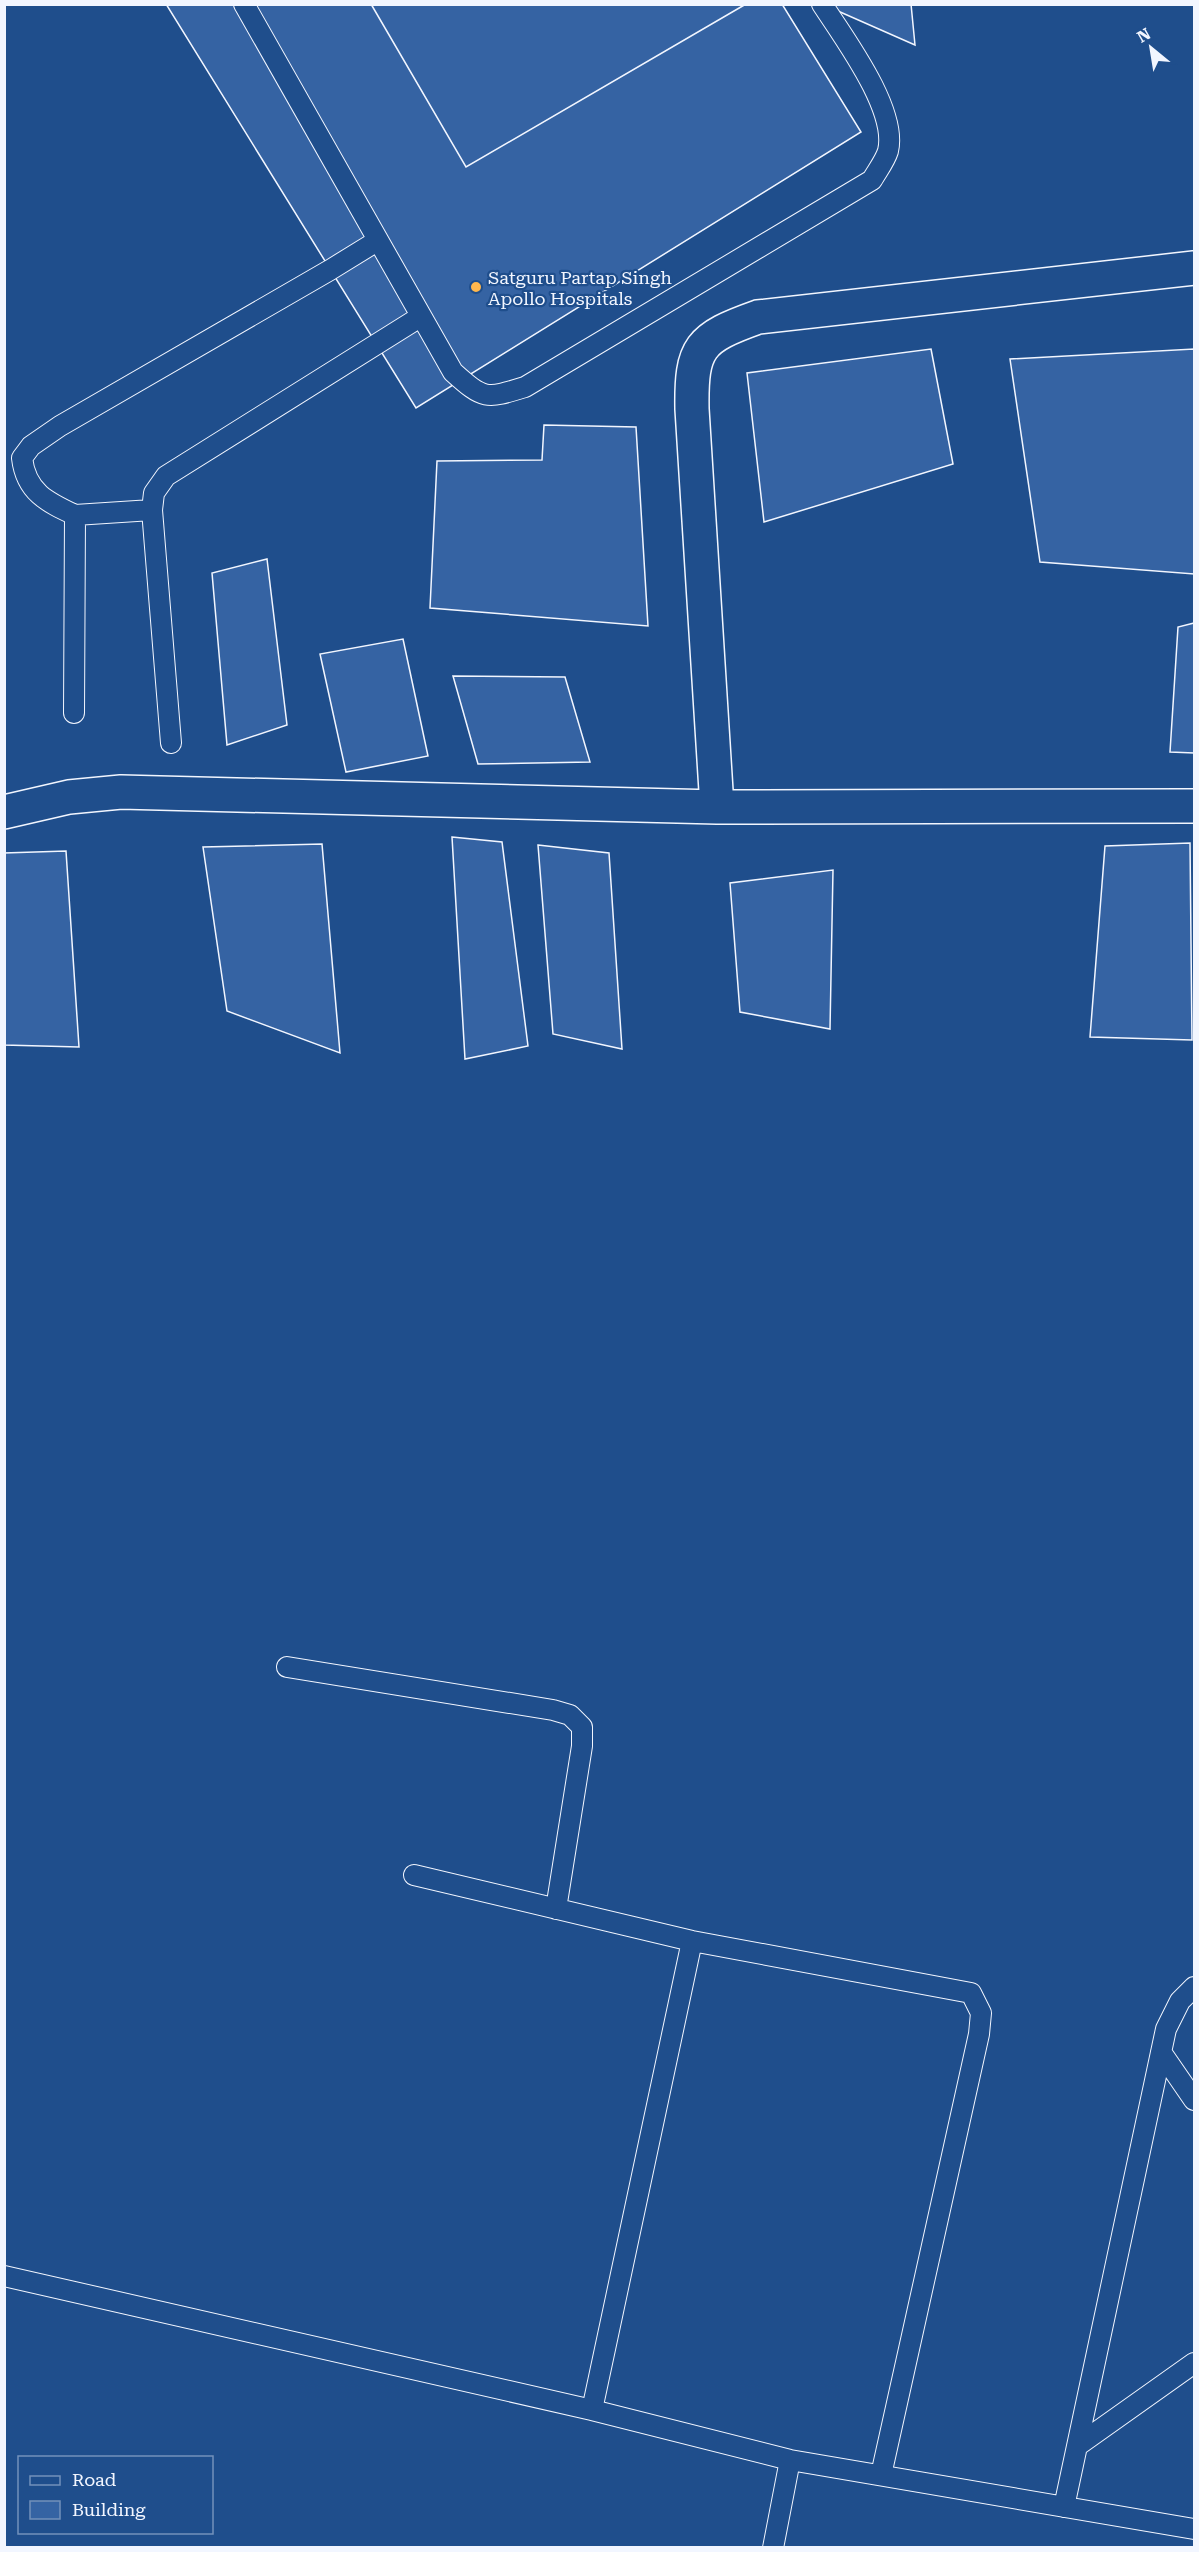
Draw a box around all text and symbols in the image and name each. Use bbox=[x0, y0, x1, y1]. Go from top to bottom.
north arrow bbox=[1121, 18, 1181, 78]
text: N bbox=[1134, 24, 1154, 47]
place label: Satguru Partap Singh Apollo Hospitals bbox=[488, 267, 672, 309]
marker: Satguru Partap Singh Apollo Hospitals bbox=[469, 280, 483, 294]
legend bbox=[18, 2456, 213, 2534]
text: Road bbox=[72, 2469, 117, 2490]
text: Building bbox=[72, 2499, 146, 2520]

